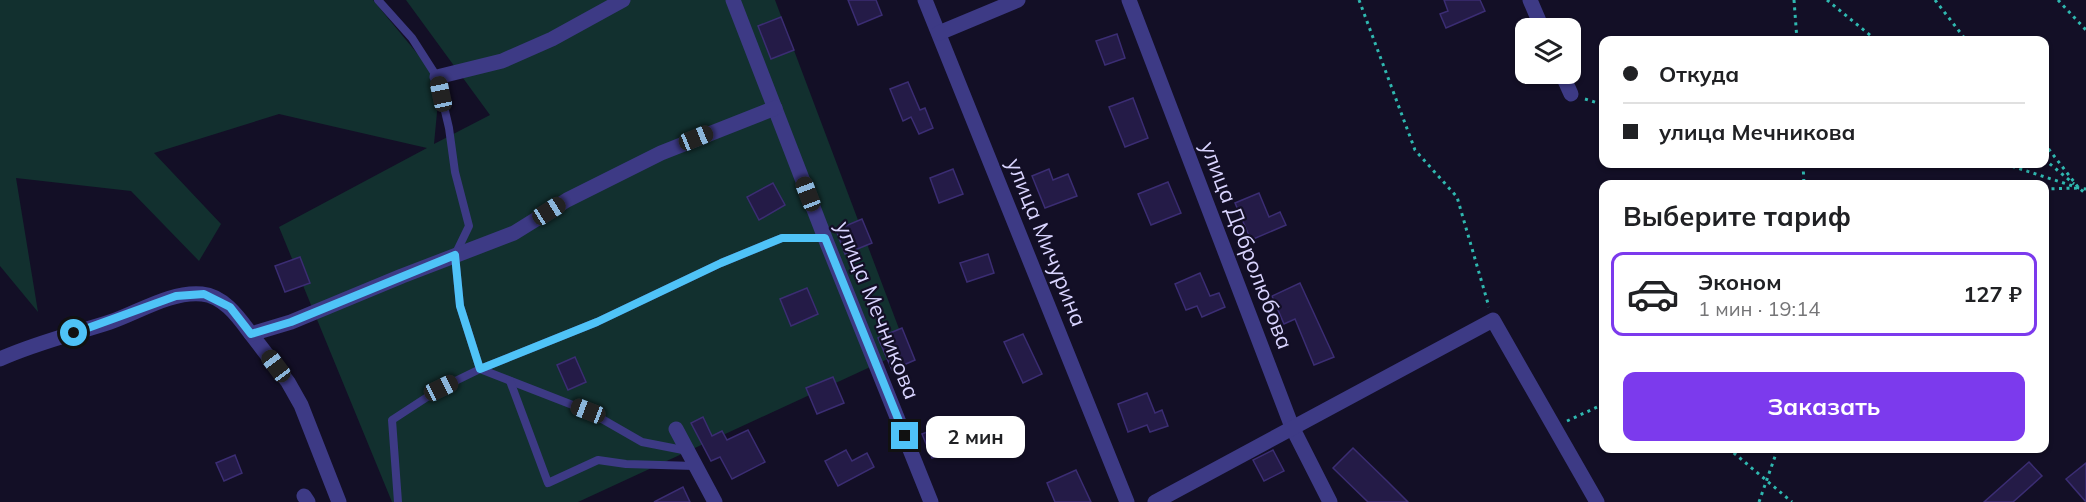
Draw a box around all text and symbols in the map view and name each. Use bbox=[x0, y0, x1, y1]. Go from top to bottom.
map controls bbox=[1515, 18, 1581, 84]
button: layers bbox=[1515, 18, 1581, 84]
text: Откуда bbox=[1659, 60, 1739, 88]
car bbox=[428, 75, 454, 113]
text: улица Мечникова bbox=[1659, 118, 1856, 146]
car bbox=[676, 123, 716, 153]
street label: улица Добролюбова bbox=[1194, 137, 1300, 353]
street label: улица Мичурина bbox=[1000, 154, 1094, 330]
car bbox=[793, 174, 823, 214]
car bbox=[529, 194, 569, 228]
text: Выберите тариф bbox=[1623, 199, 1851, 233]
street label: улица Мечникова bbox=[829, 217, 927, 403]
icon: car bbox=[1626, 267, 1680, 321]
text: Эконом bbox=[1698, 268, 1782, 296]
text: 127 ₽ bbox=[1963, 280, 2022, 308]
text: 1 мин · 19:14 bbox=[1698, 296, 1820, 321]
route start bbox=[60, 319, 87, 346]
car bbox=[258, 346, 294, 386]
car bbox=[421, 372, 461, 404]
button: Заказать bbox=[1623, 372, 2025, 441]
car bbox=[568, 396, 608, 426]
callout: 2 мин bbox=[926, 415, 1025, 457]
route end bbox=[891, 422, 918, 449]
text: 2 мин bbox=[947, 424, 1004, 449]

